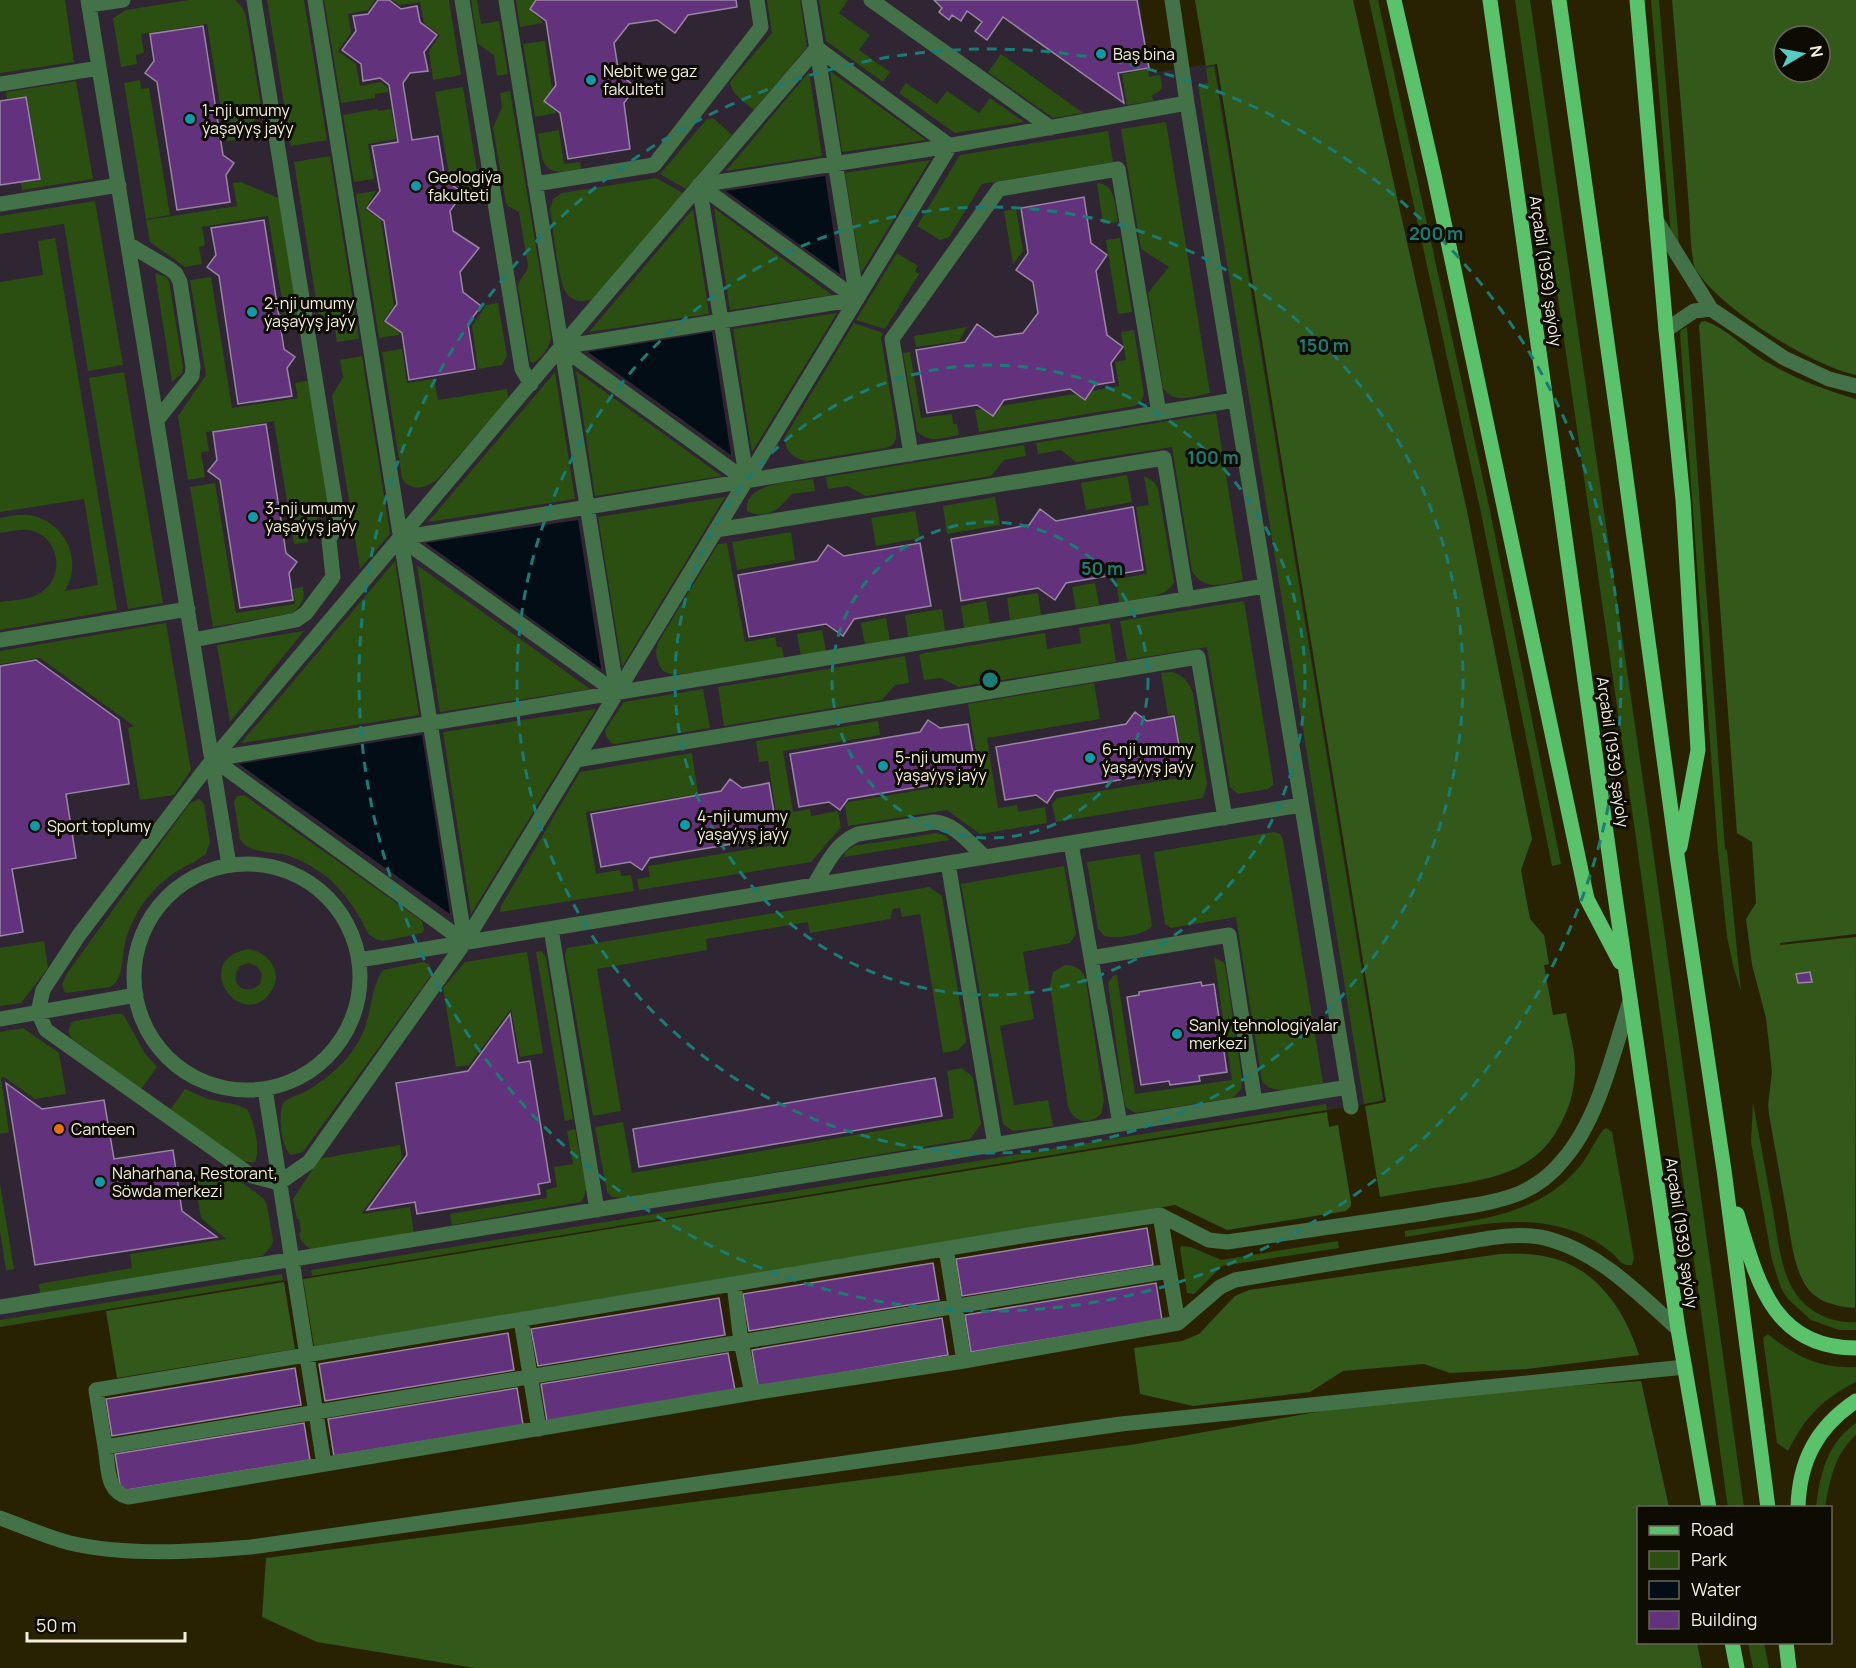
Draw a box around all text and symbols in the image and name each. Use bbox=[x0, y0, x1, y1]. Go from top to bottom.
north arrow bbox=[1772, 24, 1832, 84]
place label: Baş bina bbox=[1113, 43, 1175, 65]
text: N bbox=[1805, 44, 1829, 59]
marker: Baş bina bbox=[1094, 47, 1108, 61]
place label: Nebit we gaz fakulteti bbox=[603, 60, 697, 100]
marker: Nebit we gaz fakulteti bbox=[584, 73, 598, 87]
place label: 1-nji umumy ýaşaýyş jaýy bbox=[202, 99, 294, 139]
marker: 1-nji umumy ýaşaýyş jaýy bbox=[183, 112, 197, 126]
place label: Geologiýa fakulteti bbox=[428, 166, 502, 206]
marker: Geologiýa fakulteti bbox=[409, 179, 423, 193]
street label: Arçabil (1939) şaýoly bbox=[1525, 194, 1568, 348]
text: 200 m bbox=[1409, 221, 1463, 245]
place label: 2-nji umumy ýaşaýyş jaýy bbox=[264, 292, 356, 332]
marker: 2-nji umumy ýaşaýyş jaýy bbox=[245, 305, 259, 319]
text: 150 m bbox=[1299, 333, 1349, 357]
text: 100 m bbox=[1187, 445, 1239, 469]
place label: 3-nji umumy ýaşaýyş jaýy bbox=[265, 497, 357, 537]
marker: 3-nji umumy ýaşaýyş jaýy bbox=[246, 510, 260, 524]
text: 50 m bbox=[1081, 556, 1123, 580]
centre of rings bbox=[980, 670, 1000, 690]
street label: Arçabil (1939) şaýoly bbox=[1592, 675, 1635, 829]
place label: 6-nji umumy ýaşaýyş jaýy bbox=[1102, 738, 1194, 778]
place label: 5-nji umumy ýaşaýyş jaýy bbox=[895, 746, 987, 786]
marker: 6-nji umumy ýaşaýyş jaýy bbox=[1083, 751, 1097, 765]
marker: 5-nji umumy ýaşaýyş jaýy bbox=[876, 759, 890, 773]
place label: 4-nji umumy ýaşaýyş jaýy bbox=[697, 805, 789, 845]
place label: Sport toplumy bbox=[47, 815, 152, 837]
marker: 4-nji umumy ýaşaýyş jaýy bbox=[678, 818, 692, 832]
marker: Sport toplumy bbox=[28, 819, 42, 833]
place label: Sanly tehnologiýalar merkezi bbox=[1189, 1014, 1339, 1054]
marker: Sanly tehnologiýalar merkezi bbox=[1170, 1027, 1184, 1041]
place label: Canteen bbox=[71, 1118, 135, 1140]
marker: Canteen bbox=[52, 1122, 66, 1136]
street label: Arçabil (1939) şaýoly bbox=[1661, 1156, 1704, 1310]
place label: Naharhana, Restorant, Söwda merkezi bbox=[112, 1162, 278, 1202]
marker: Naharhana, Restorant, Söwda merkezi bbox=[93, 1175, 107, 1189]
legend bbox=[1637, 1506, 1832, 1644]
text: Road bbox=[1691, 1517, 1734, 1541]
text: Park bbox=[1691, 1547, 1728, 1571]
text: Water bbox=[1691, 1577, 1741, 1601]
scale bar bbox=[27, 1605, 184, 1643]
text: Building bbox=[1691, 1607, 1757, 1631]
text: 50 m bbox=[36, 1613, 76, 1637]

